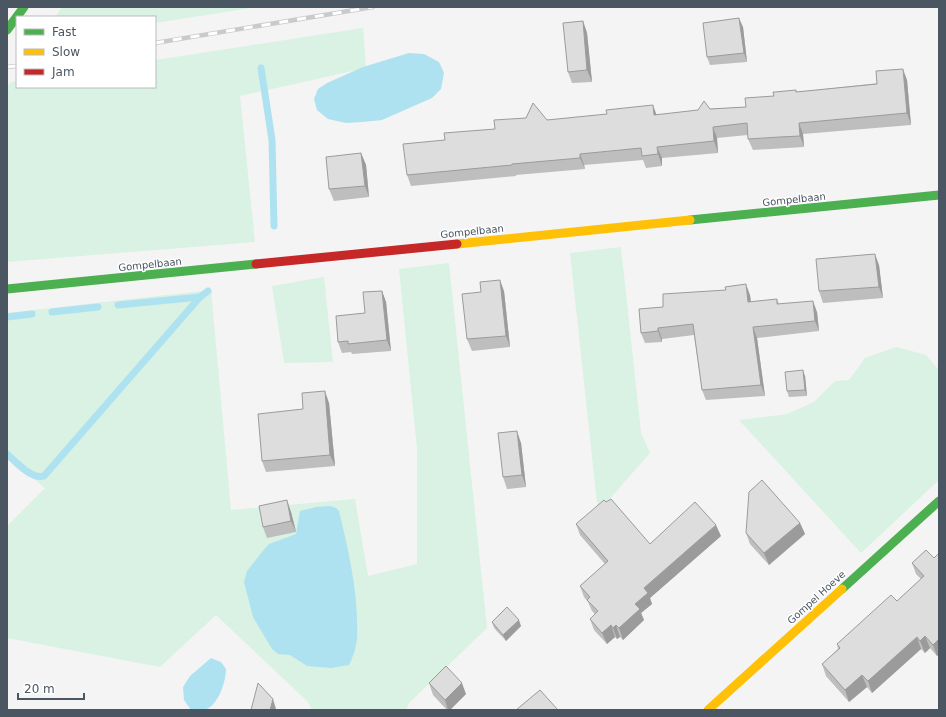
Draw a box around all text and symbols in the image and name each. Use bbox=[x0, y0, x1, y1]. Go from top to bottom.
legend bbox=[16, 16, 156, 88]
text: Fast bbox=[52, 25, 76, 39]
text: Slow bbox=[52, 45, 80, 59]
text: Jam bbox=[51, 65, 75, 79]
street label: Gompelbaan bbox=[762, 191, 826, 208]
street label: Gompelbaan bbox=[440, 223, 504, 240]
street label: Gompelbaan bbox=[118, 256, 182, 273]
street label: Gompel Hoeve bbox=[785, 569, 847, 626]
scale bar bbox=[18, 675, 84, 701]
text: 20 m bbox=[24, 682, 55, 696]

